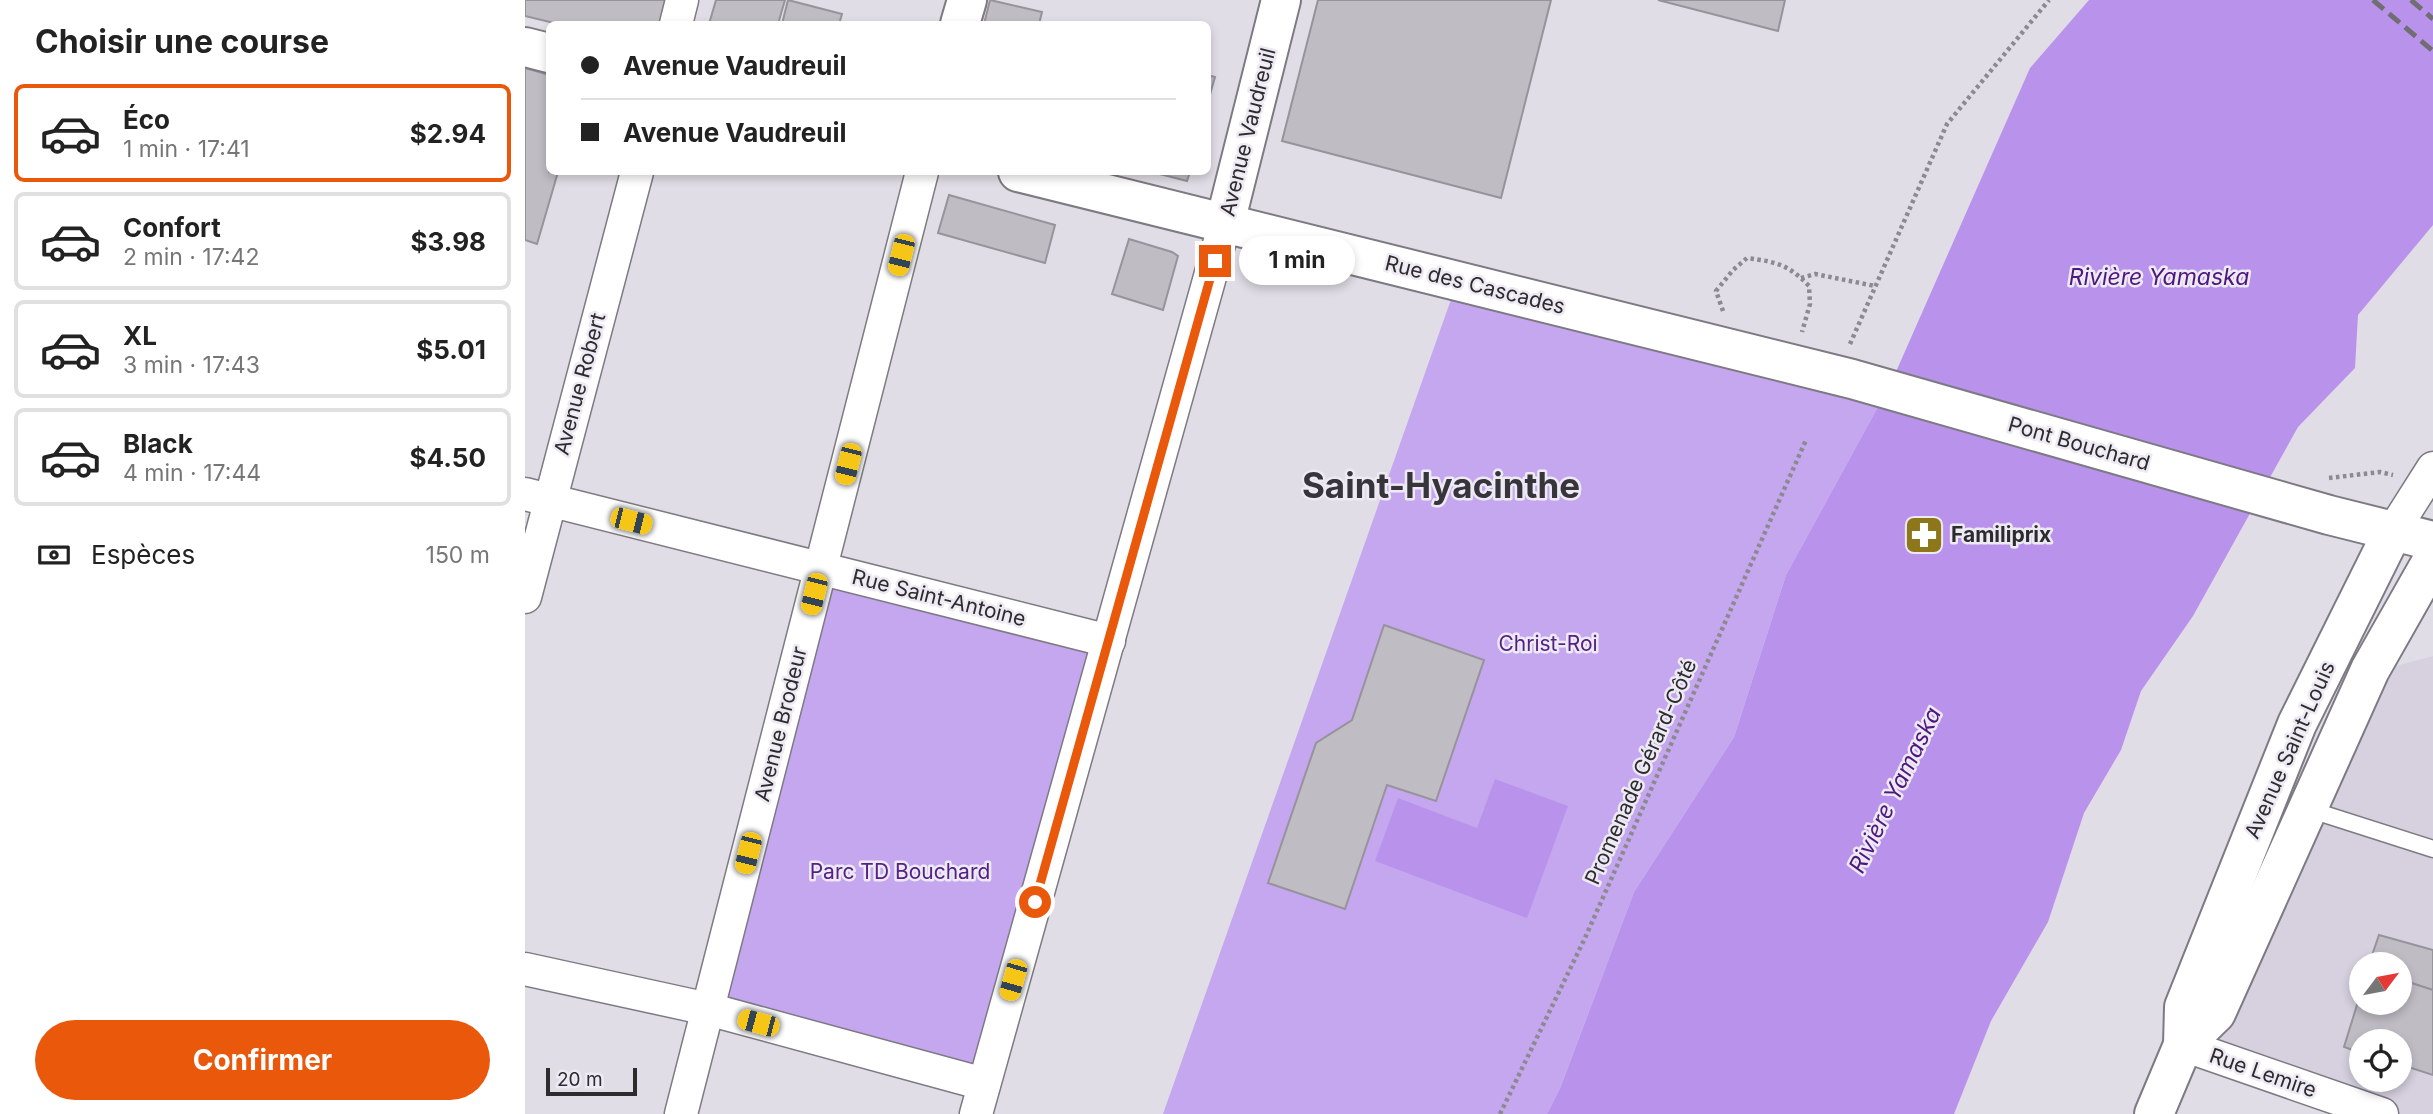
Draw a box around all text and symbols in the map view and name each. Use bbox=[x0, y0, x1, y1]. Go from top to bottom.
text: Choisir une course bbox=[35, 22, 329, 61]
street label: Avenue Vaudreuil bbox=[1215, 45, 1281, 219]
text: Avenue Vaudreuil bbox=[623, 50, 847, 81]
icon: car bbox=[39, 102, 102, 165]
text: Éco bbox=[123, 104, 170, 135]
text: Avenue Vaudreuil bbox=[623, 117, 847, 148]
text: $2.94 bbox=[410, 118, 486, 149]
text: 1 min · 17:41 bbox=[123, 135, 250, 163]
icon: car bbox=[39, 210, 102, 273]
text: Confort bbox=[123, 212, 221, 243]
text: $3.98 bbox=[411, 226, 486, 257]
car bbox=[886, 232, 917, 278]
callout: 1 min bbox=[1239, 236, 1355, 286]
text: 2 min · 17:42 bbox=[123, 243, 259, 271]
route end bbox=[1199, 245, 1231, 277]
text: 1 min bbox=[1269, 246, 1325, 274]
street label: Rue des Cascades bbox=[1383, 250, 1568, 319]
water label: Rivière Yamaska bbox=[2069, 263, 2249, 291]
street label: Avenue Robert bbox=[549, 310, 610, 457]
icon: car bbox=[39, 318, 102, 381]
text: XL bbox=[123, 320, 157, 351]
text: $5.01 bbox=[416, 334, 486, 365]
text: 3 min · 17:43 bbox=[123, 351, 260, 379]
street label: Pont Bouchard bbox=[2005, 411, 2153, 476]
icon: car bbox=[39, 426, 102, 489]
text: Black bbox=[123, 428, 193, 459]
car bbox=[833, 441, 864, 487]
text: $4.50 bbox=[410, 442, 486, 473]
text: 4 min · 17:44 bbox=[123, 459, 261, 487]
district label: Saint-Hyacinthe bbox=[1302, 464, 1580, 506]
car bbox=[609, 506, 654, 536]
pharmacy icon: Familiprix bbox=[1903, 514, 1945, 556]
place label: Familiprix bbox=[1951, 522, 2051, 547]
icon: cash bbox=[35, 536, 73, 574]
text: Espèces bbox=[91, 539, 195, 570]
text: 150 m bbox=[426, 541, 490, 569]
street label: Rue Saint-Antoine bbox=[850, 564, 1029, 631]
car bbox=[799, 571, 830, 617]
park label: Christ-Roi bbox=[1498, 631, 1598, 656]
street label: Avenue Brodeur bbox=[749, 644, 812, 804]
street label: Promenade Gérard-Côté bbox=[1580, 655, 1702, 888]
street label: Avenue Saint-Louis bbox=[2239, 657, 2340, 842]
water label: Rivière Yamaska bbox=[1843, 703, 1947, 877]
car bbox=[733, 830, 764, 876]
park label: Parc TD Bouchard bbox=[810, 859, 990, 884]
route start bbox=[1019, 886, 1051, 918]
north arrow bbox=[2349, 952, 2411, 1015]
map controls bbox=[2349, 952, 2412, 1092]
car bbox=[998, 957, 1029, 1003]
car bbox=[735, 1007, 782, 1039]
button: Confirmer bbox=[35, 1020, 490, 1100]
button: locate bbox=[2349, 1029, 2412, 1092]
street label: Rue Lemire bbox=[2206, 1043, 2320, 1102]
scale bar bbox=[546, 1065, 637, 1097]
text: 20 m bbox=[557, 1068, 603, 1091]

